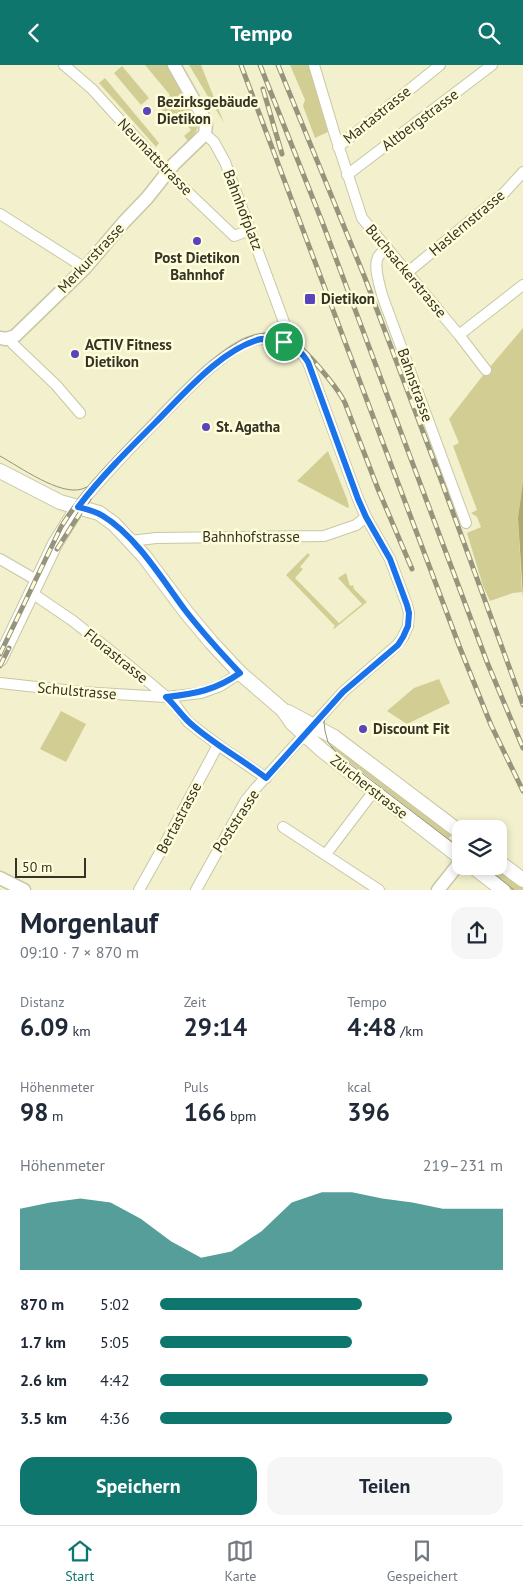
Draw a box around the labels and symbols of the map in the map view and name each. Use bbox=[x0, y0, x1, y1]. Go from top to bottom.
street label: Martastrasse bbox=[339, 82, 414, 148]
street label: Altbergstrasse bbox=[378, 85, 462, 155]
place label: Bezirksgebäude Dietikon bbox=[157, 92, 259, 128]
marker: Bezirksgebäude Dietikon bbox=[141, 105, 153, 117]
street label: Neumattstrasse bbox=[114, 114, 197, 199]
street label: Bahnhofplatz bbox=[219, 167, 268, 253]
street label: Haslernstrasse bbox=[425, 185, 509, 260]
street label: Merkurstrasse bbox=[53, 219, 128, 297]
street label: Buchsackerstrasse bbox=[362, 220, 451, 321]
marker: Post Dietikon Bahnhof bbox=[191, 235, 203, 247]
place label: Post Dietikon Bahnhof bbox=[154, 248, 240, 284]
place label: Dietikon bbox=[321, 289, 375, 308]
marker: Dietikon bbox=[303, 292, 317, 306]
pin bbox=[263, 321, 305, 363]
place label: ACTIV Fitness Dietikon bbox=[85, 335, 172, 371]
street label: Bahnstrasse bbox=[393, 345, 438, 424]
marker: ACTIV Fitness Dietikon bbox=[69, 348, 81, 360]
place label: St. Agatha bbox=[216, 417, 280, 436]
marker: St. Agatha bbox=[200, 421, 212, 433]
street label: Bahnhofstrasse bbox=[202, 527, 300, 546]
street label: Florastrasse bbox=[80, 624, 152, 687]
street label: Schulstrasse bbox=[37, 678, 118, 703]
place label: Discount Fit bbox=[373, 719, 450, 738]
marker: Discount Fit bbox=[357, 723, 369, 735]
street label: Zürcherstrasse bbox=[327, 750, 412, 823]
street label: Bertastrasse bbox=[152, 779, 205, 857]
street label: Poststrasse bbox=[208, 786, 263, 856]
scale bar bbox=[15, 855, 86, 878]

